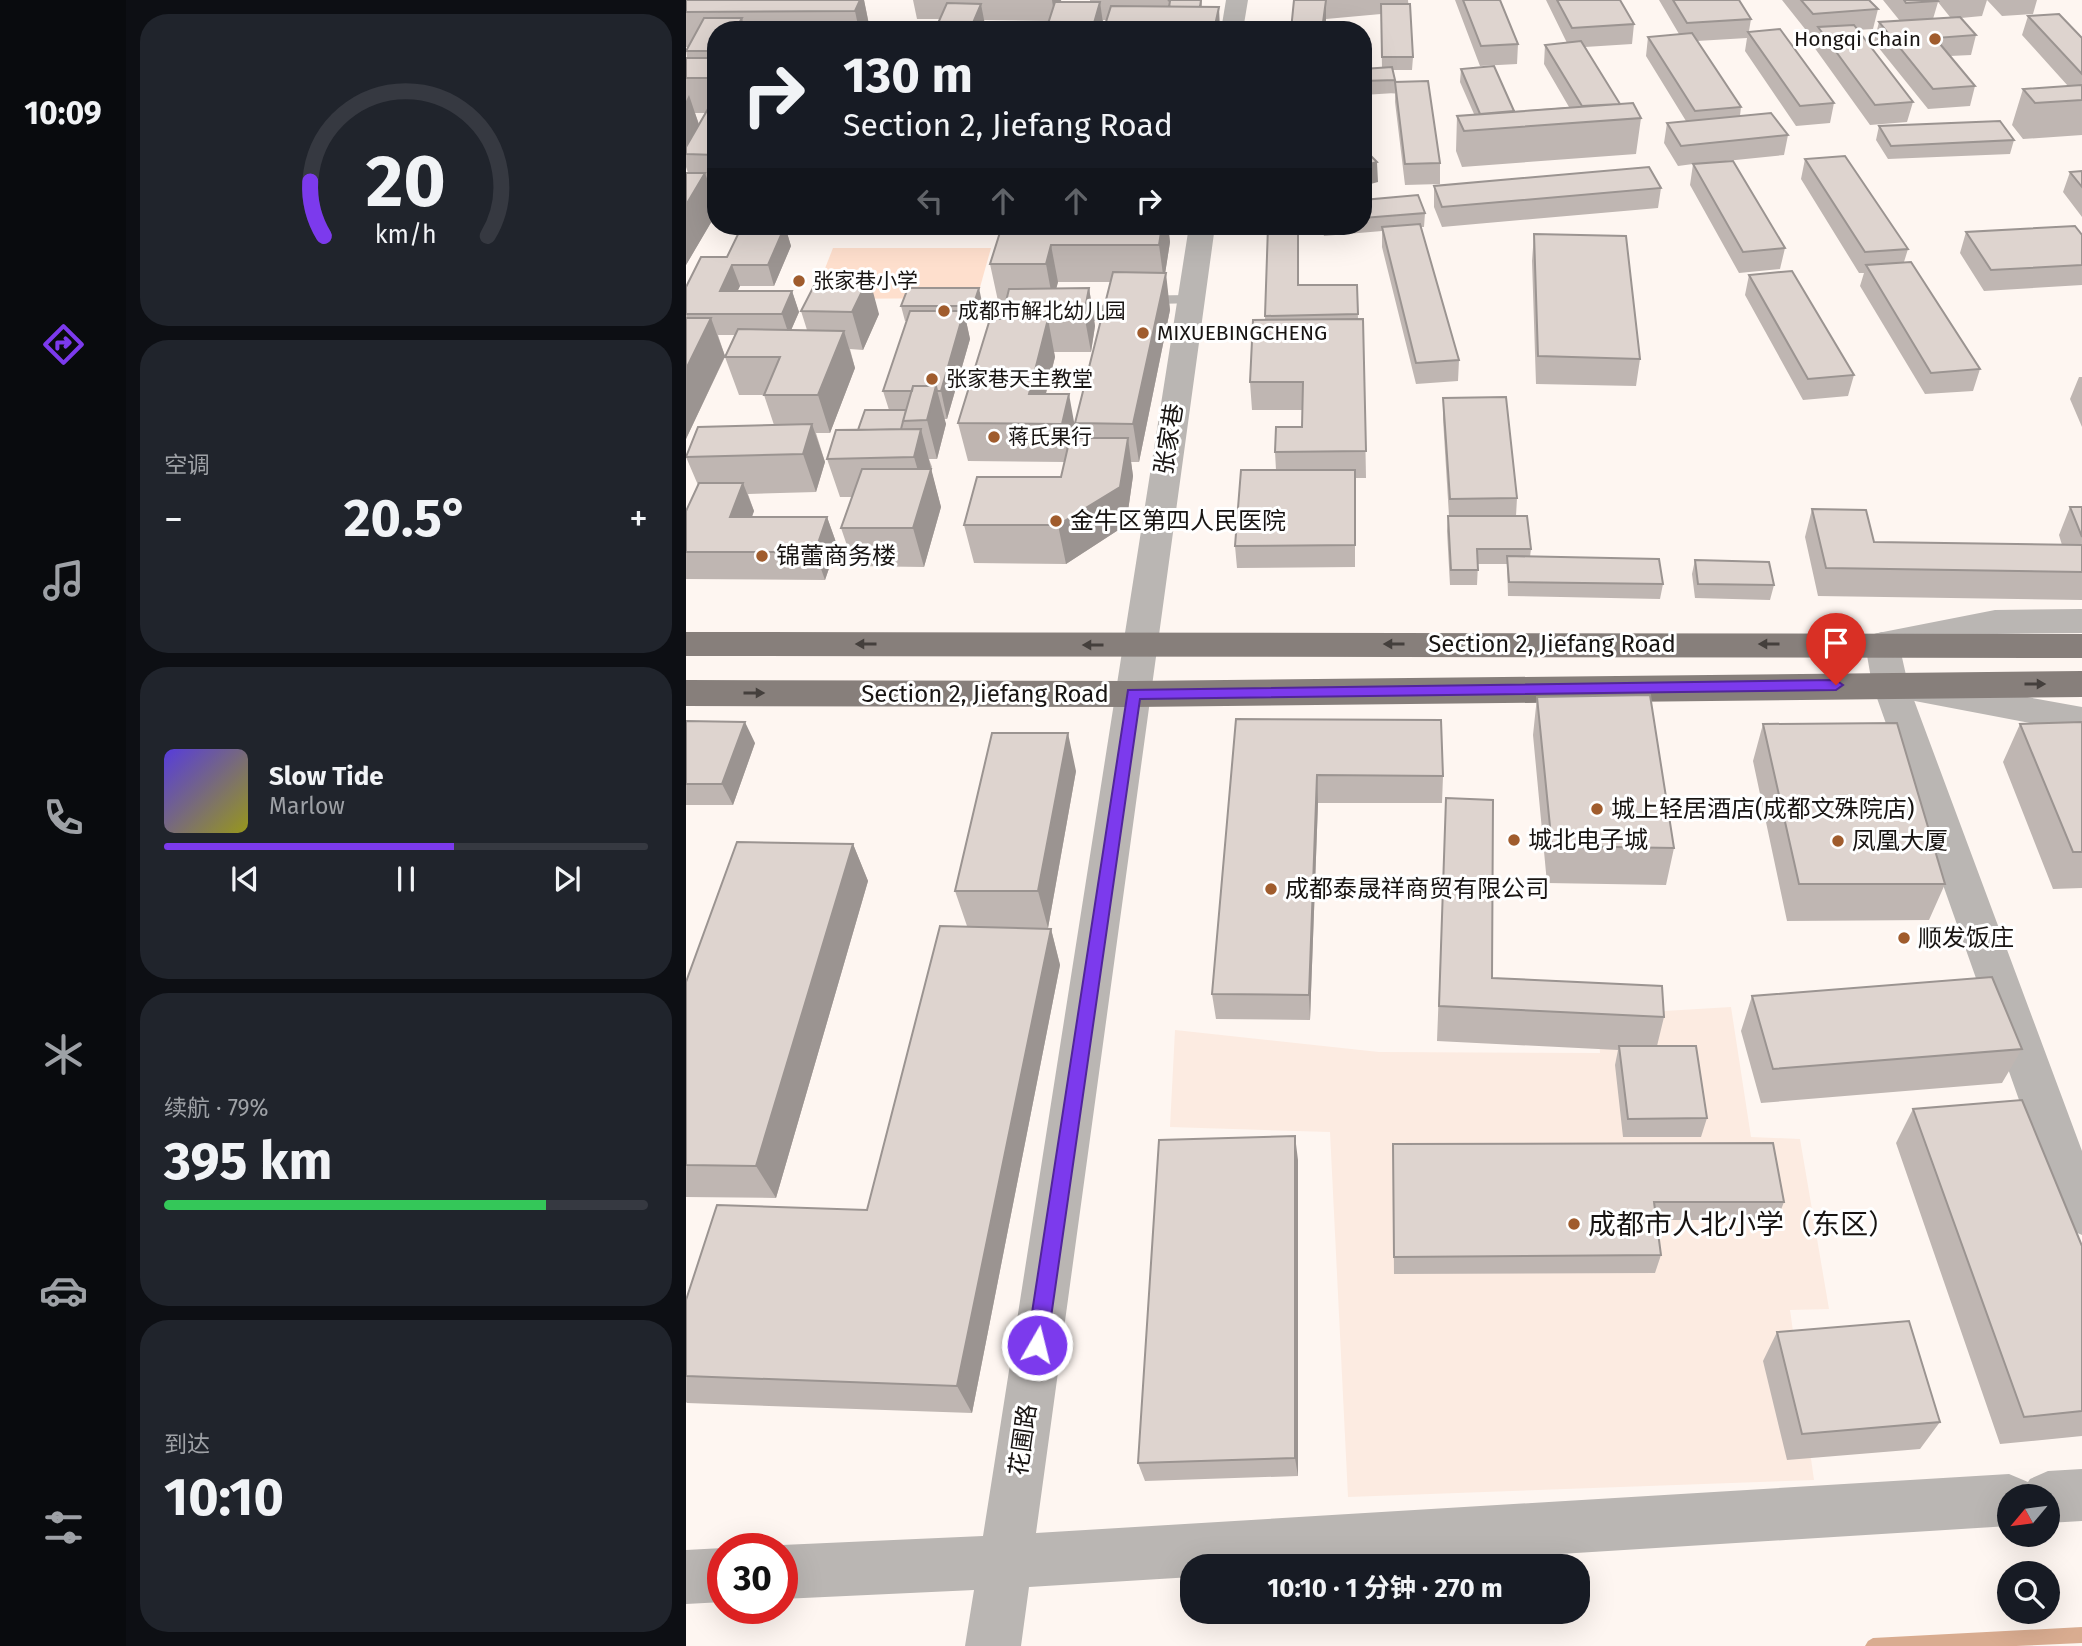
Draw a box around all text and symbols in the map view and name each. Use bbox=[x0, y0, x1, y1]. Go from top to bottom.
place label: Hongqi Chain bbox=[1794, 26, 1921, 52]
marker: Hongqi Chain bbox=[1927, 31, 1943, 47]
text: 130 m bbox=[843, 46, 973, 105]
icon: right bbox=[728, 49, 819, 140]
text: 10:09 bbox=[24, 94, 102, 132]
text: Section 2, Jiefang Road bbox=[843, 106, 1173, 144]
text: 20 bbox=[366, 139, 446, 226]
icon: left bbox=[911, 182, 949, 220]
icon: ahead bbox=[984, 182, 1022, 220]
icon: ahead bbox=[1057, 182, 1095, 220]
icon: right bbox=[1130, 182, 1168, 220]
text: km/h bbox=[375, 220, 437, 250]
place label: 张家巷小学 bbox=[813, 268, 918, 294]
marker: 张家巷小学 bbox=[791, 273, 807, 289]
place label: 成都市解北幼儿园 bbox=[958, 298, 1126, 324]
marker: 成都市解北幼儿园 bbox=[936, 303, 952, 319]
icon: directions bbox=[39, 320, 88, 369]
place label: MIXUEBINGCHENG bbox=[1157, 320, 1327, 346]
marker: MIXUEBINGCHENG bbox=[1135, 325, 1151, 341]
place label: 张家巷天主教堂 bbox=[946, 366, 1093, 392]
marker: 张家巷天主教堂 bbox=[924, 371, 940, 387]
street label: 张家巷 bbox=[1150, 401, 1188, 477]
place label: 蒋氏果行 bbox=[1008, 424, 1092, 450]
marker: 蒋氏果行 bbox=[986, 429, 1002, 445]
text: 空调 bbox=[164, 451, 210, 479]
text: 20.5° bbox=[344, 487, 468, 550]
text: − bbox=[164, 496, 183, 542]
text: + bbox=[629, 496, 648, 542]
place label: 金牛区第四人民医院 bbox=[1070, 507, 1286, 535]
marker: 金牛区第四人民医院 bbox=[1048, 513, 1064, 529]
place label: 锦蕾商务楼 bbox=[776, 542, 896, 570]
marker: 锦蕾商务楼 bbox=[754, 548, 770, 564]
icon: music bbox=[39, 556, 88, 605]
pin bbox=[1806, 613, 1866, 685]
icon: arrive bbox=[1817, 624, 1855, 662]
street label: Section 2, Jiefang Road bbox=[1428, 630, 1676, 658]
one-way arrow bbox=[855, 638, 877, 650]
one-way arrow bbox=[1758, 638, 1780, 650]
one-way arrow bbox=[1082, 639, 1104, 651]
one-way arrow bbox=[1383, 639, 1405, 650]
one-way arrow bbox=[2024, 678, 2046, 690]
street label: Section 2, Jiefang Road bbox=[861, 680, 1109, 708]
one-way arrow bbox=[743, 687, 765, 699]
text: Slow Tide bbox=[269, 761, 384, 792]
text: Marlow bbox=[269, 792, 345, 820]
icon: phone bbox=[39, 793, 88, 842]
place label: 城上轻居酒店(成都文殊院店) bbox=[1611, 795, 1915, 823]
marker: 城上轻居酒店(成都文殊院店) bbox=[1589, 801, 1605, 817]
place label: 城北电子城 bbox=[1528, 826, 1648, 854]
place label: 凤凰大厦 bbox=[1852, 827, 1948, 855]
marker: 城北电子城 bbox=[1506, 832, 1522, 848]
marker: 凤凰大厦 bbox=[1830, 833, 1846, 849]
icon: previous bbox=[226, 860, 264, 898]
icon: pause bbox=[387, 860, 425, 898]
icon: next bbox=[548, 860, 586, 898]
place label: 成都泰晟祥商贸有限公司 bbox=[1285, 875, 1549, 903]
marker: 成都泰晟祥商贸有限公司 bbox=[1263, 881, 1279, 897]
place label: 顺发饭庄 bbox=[1918, 924, 2014, 952]
marker: 顺发饭庄 bbox=[1896, 930, 1912, 946]
icon: climate bbox=[39, 1030, 88, 1079]
text: 续航 · 79% bbox=[164, 1094, 269, 1122]
text: 395 km bbox=[164, 1130, 332, 1193]
place label: 成都市人北小学（东区） bbox=[1588, 1208, 1896, 1241]
marker: 成都市人北小学（东区） bbox=[1566, 1216, 1582, 1232]
icon: car bbox=[39, 1266, 88, 1315]
position arrow bbox=[1000, 1308, 1074, 1382]
street label: 花圃路 bbox=[1004, 1402, 1042, 1478]
text: 到达 bbox=[164, 1430, 210, 1458]
text: 10:10 bbox=[164, 1466, 284, 1529]
north arrow bbox=[1997, 1484, 2060, 1547]
map controls bbox=[1997, 1484, 2060, 1624]
icon: filters bbox=[39, 1503, 88, 1552]
speed limit sign: 30 bbox=[707, 1533, 798, 1624]
button: search bbox=[1997, 1561, 2060, 1624]
text: 10:10 · 1 分钟 · 270 m bbox=[1267, 1573, 1503, 1604]

